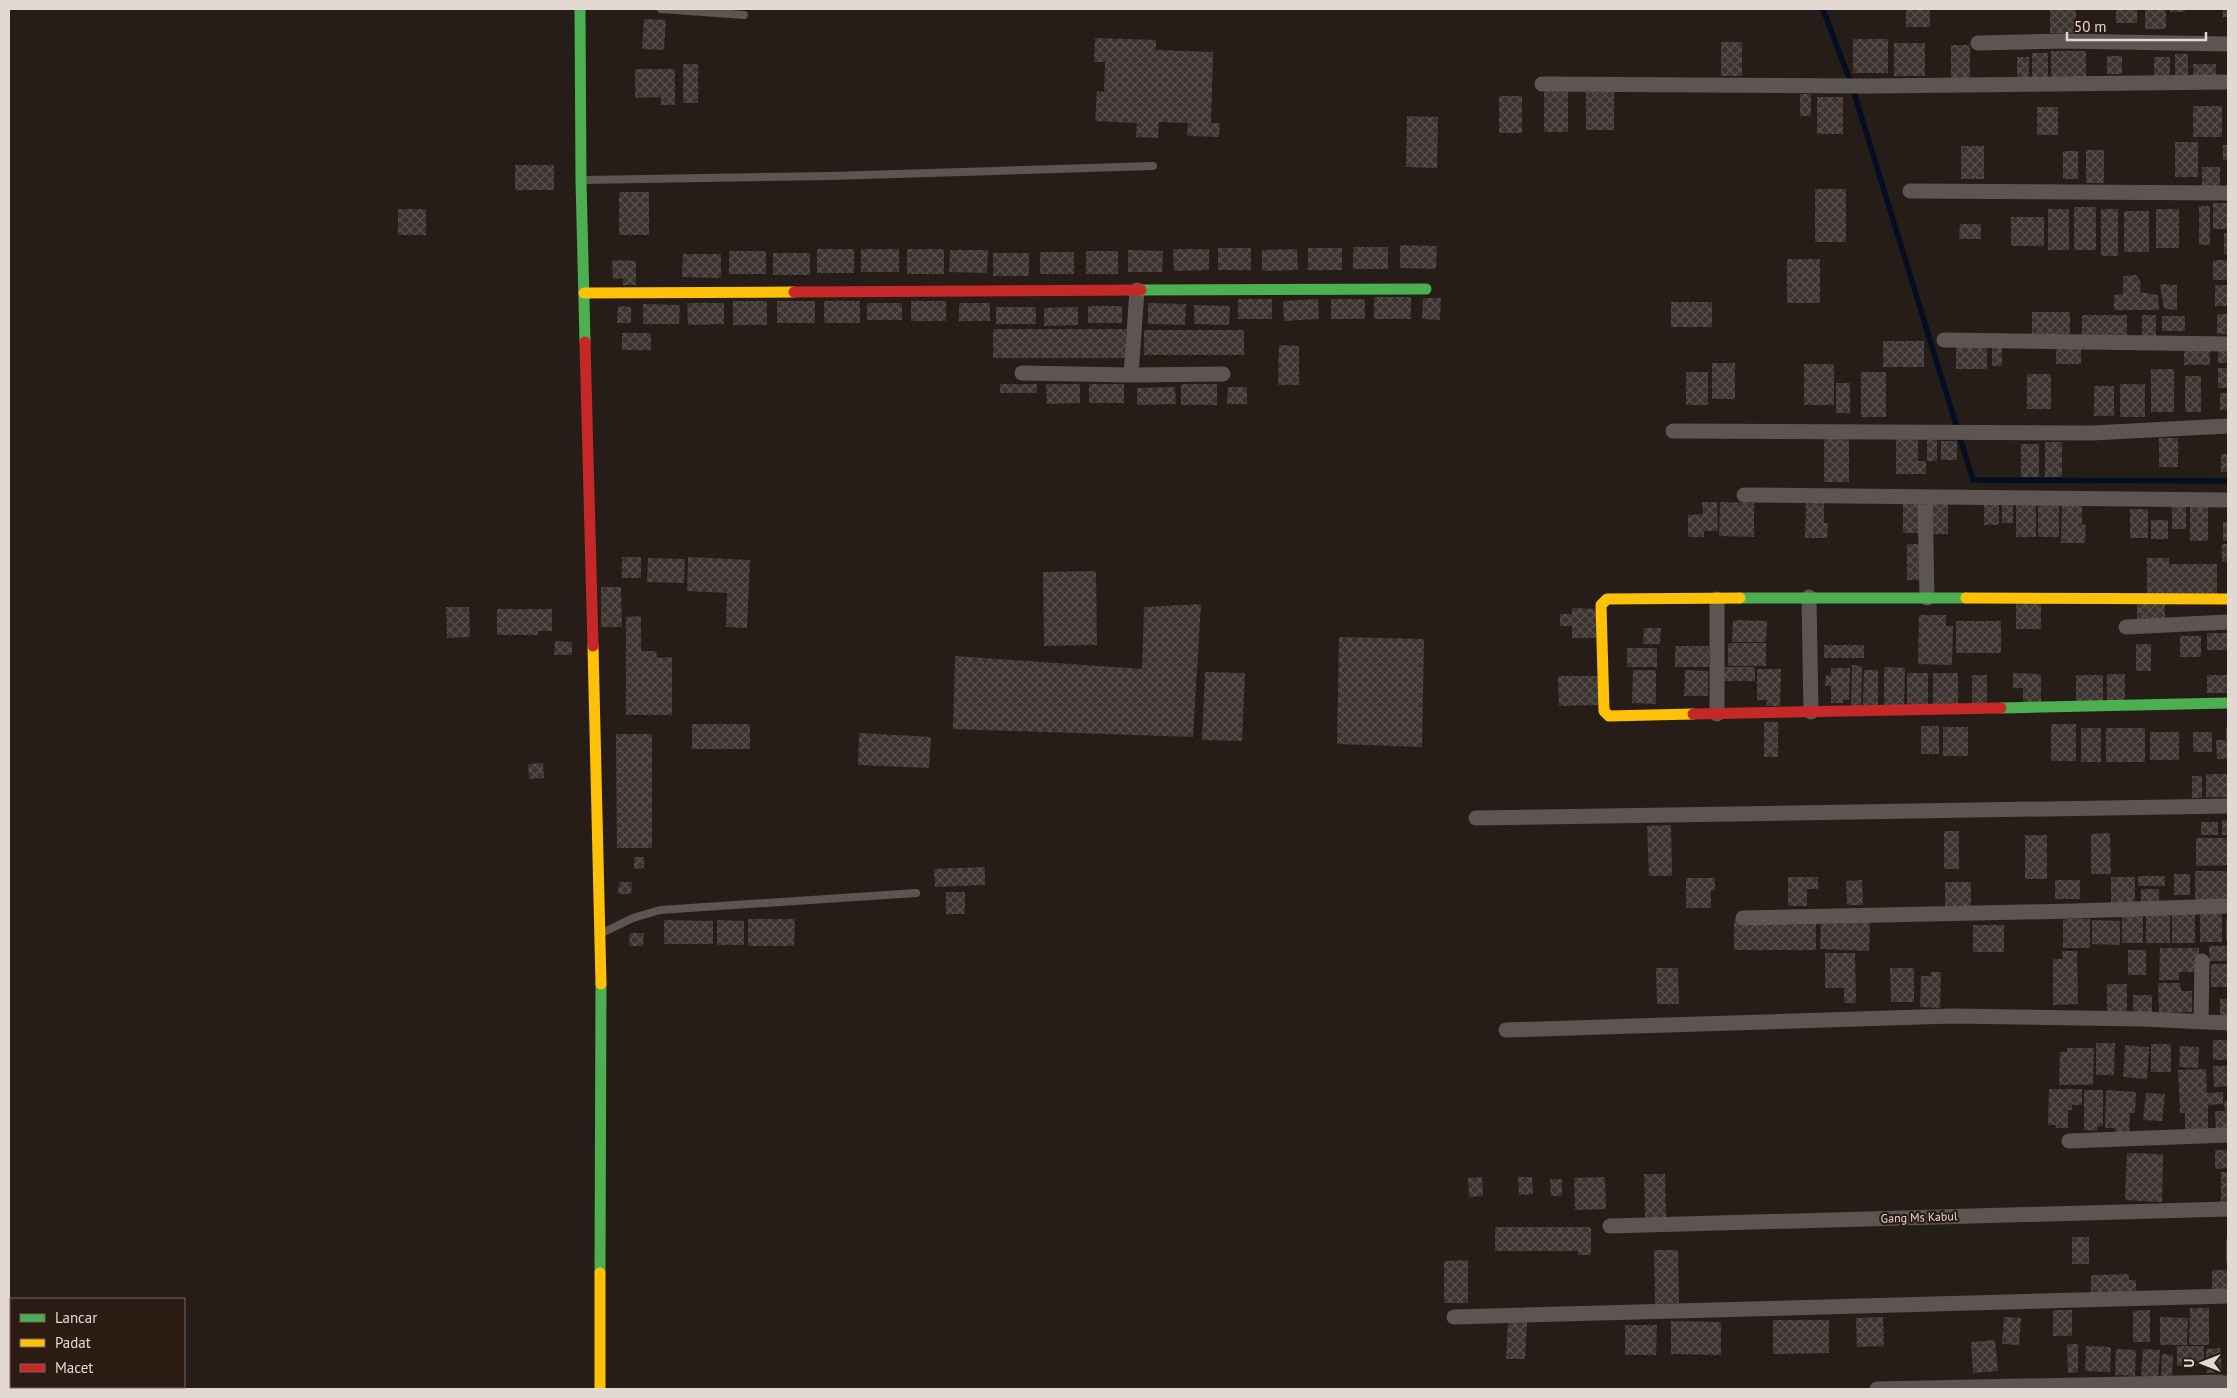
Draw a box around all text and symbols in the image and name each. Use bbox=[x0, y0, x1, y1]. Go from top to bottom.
scale bar bbox=[2067, 10, 2206, 42]
text: 50 m bbox=[2074, 17, 2107, 36]
street label: Gang Ms Kabul bbox=[1880, 1208, 1958, 1226]
legend bbox=[10, 1298, 185, 1388]
text: Lancar bbox=[55, 1308, 97, 1327]
text: Padat bbox=[55, 1333, 91, 1352]
north arrow bbox=[2177, 1338, 2227, 1388]
text: Macet bbox=[55, 1358, 93, 1377]
text: U bbox=[2180, 1359, 2198, 1367]

